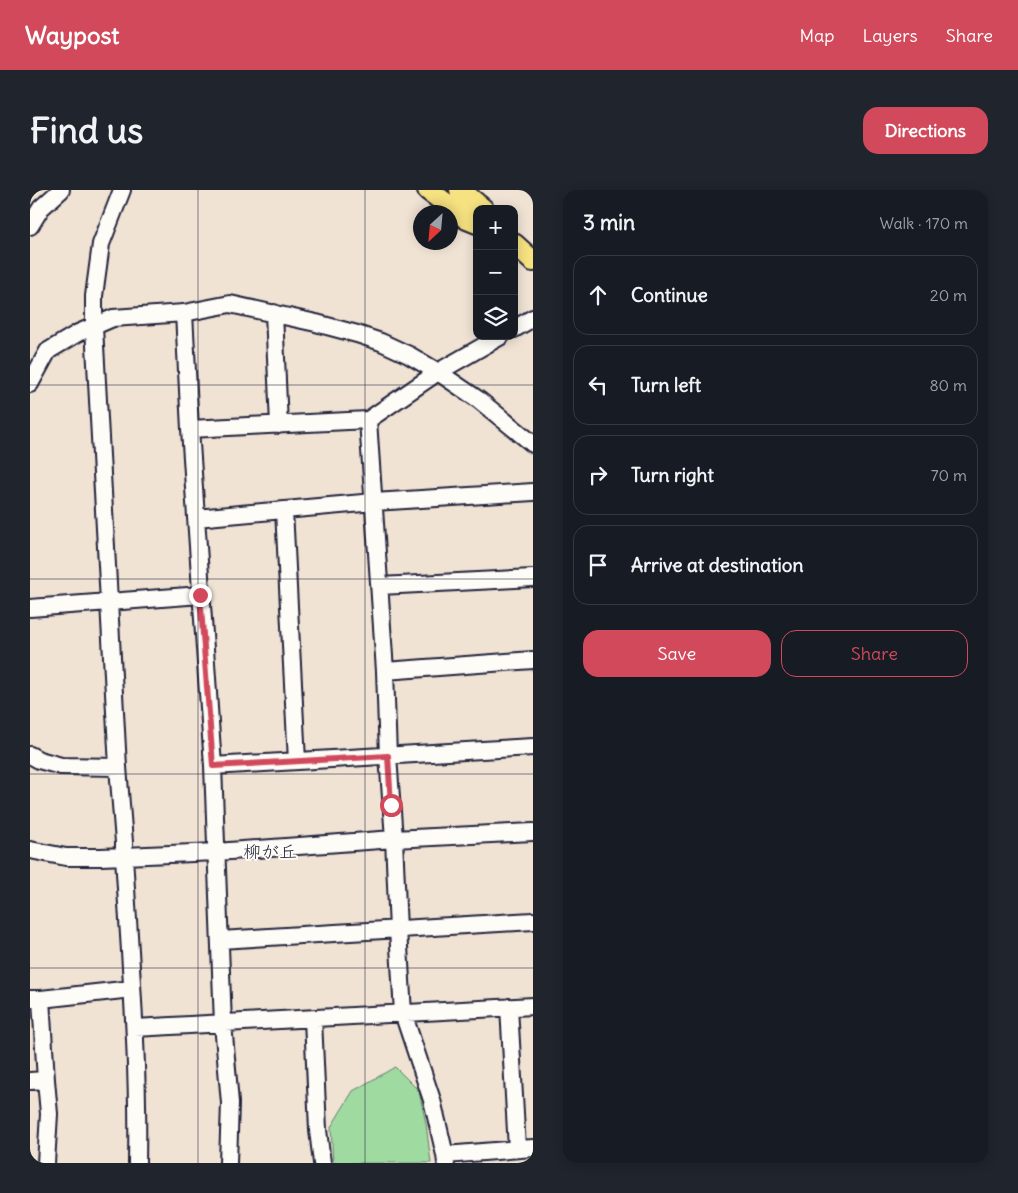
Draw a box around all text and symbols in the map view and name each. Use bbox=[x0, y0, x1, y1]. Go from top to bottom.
text: Waypost bbox=[25, 20, 119, 50]
text: Map bbox=[799, 24, 834, 47]
text: Layers bbox=[862, 24, 918, 47]
text: Share bbox=[946, 24, 993, 47]
button: Directions bbox=[863, 107, 988, 154]
text: Find us bbox=[30, 108, 143, 152]
north arrow bbox=[413, 205, 458, 250]
map controls bbox=[473, 205, 518, 340]
button: + bbox=[473, 205, 518, 250]
text: 3 min bbox=[583, 209, 635, 236]
text: Walk · 170 m bbox=[879, 213, 968, 233]
button: − bbox=[473, 250, 518, 295]
icon: ahead bbox=[584, 281, 612, 309]
text: Continue bbox=[631, 283, 708, 307]
text: 20 m bbox=[930, 285, 967, 305]
button: layers bbox=[473, 295, 518, 340]
icon: left bbox=[584, 371, 612, 399]
text: Turn left bbox=[631, 373, 701, 397]
text: 80 m bbox=[929, 375, 967, 395]
icon: right bbox=[584, 461, 612, 489]
text: Turn right bbox=[631, 463, 714, 487]
text: 70 m bbox=[931, 465, 967, 485]
icon: arrive bbox=[584, 551, 612, 579]
text: Arrive at destination bbox=[631, 553, 804, 577]
route end bbox=[189, 584, 212, 607]
button: Save bbox=[583, 630, 771, 677]
button: Share bbox=[781, 630, 968, 677]
route start bbox=[380, 794, 403, 817]
district label: 柳が丘 bbox=[243, 840, 297, 863]

